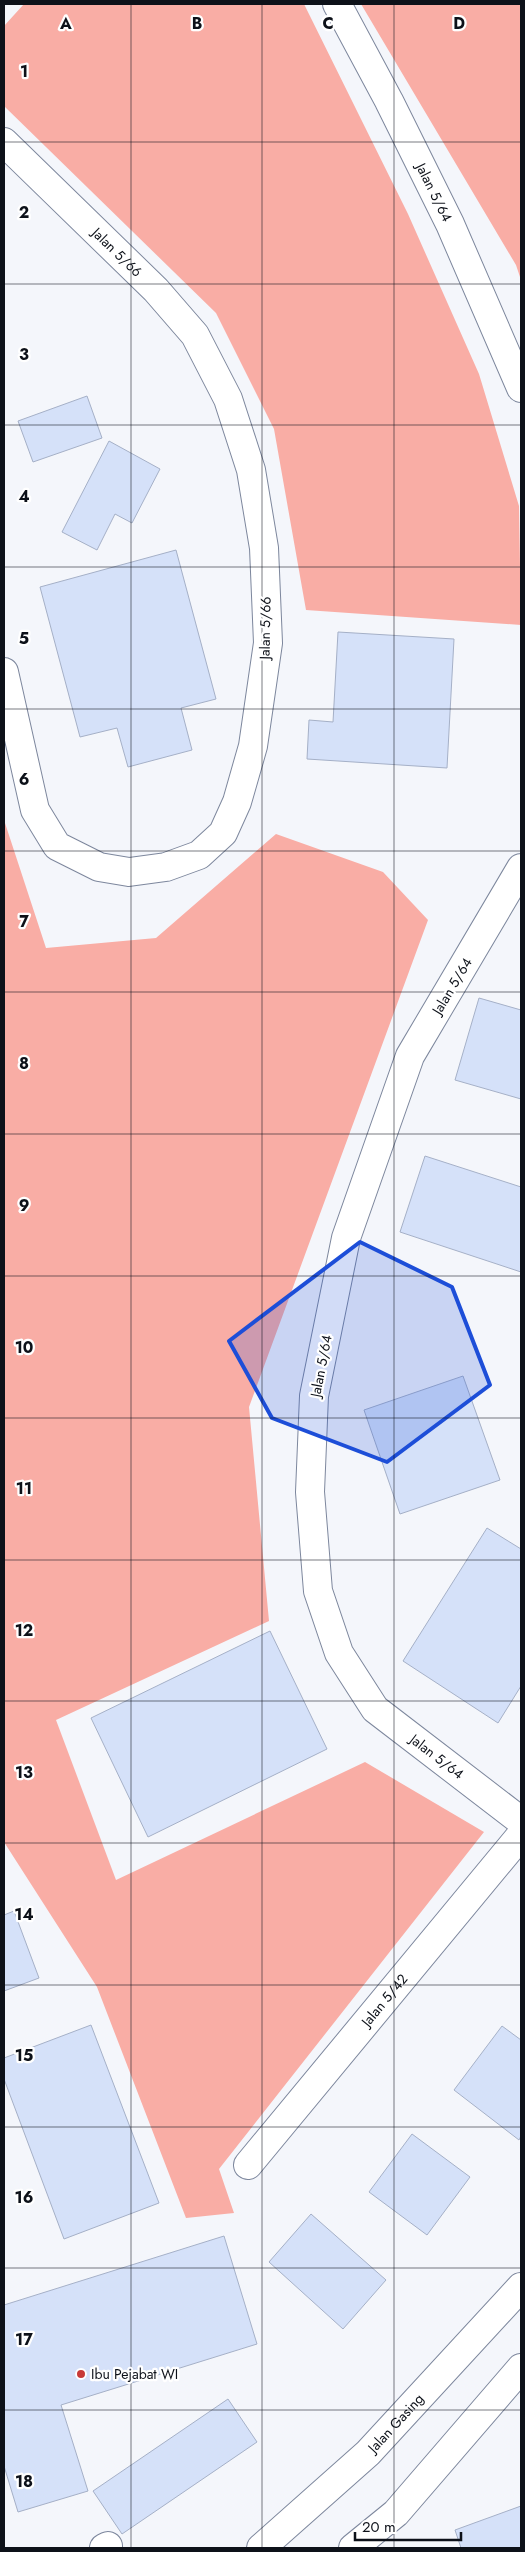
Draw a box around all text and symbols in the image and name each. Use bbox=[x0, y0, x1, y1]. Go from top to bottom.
text: A bbox=[59, 12, 72, 35]
text: B bbox=[192, 12, 202, 35]
text: C bbox=[322, 12, 334, 35]
text: D bbox=[453, 12, 465, 35]
text: 1 bbox=[20, 60, 28, 83]
street label: Jalan 5/64 bbox=[410, 158, 457, 225]
text: 2 bbox=[19, 201, 29, 224]
street label: Jalan 5/66 bbox=[86, 222, 147, 281]
text: 3 bbox=[19, 343, 29, 366]
text: 4 bbox=[18, 485, 30, 508]
street label: Jalan 5/66 bbox=[254, 596, 276, 662]
text: 5 bbox=[19, 627, 29, 650]
text: 6 bbox=[19, 768, 29, 791]
text: 7 bbox=[19, 910, 29, 933]
street label: Jalan 5/64 bbox=[426, 954, 477, 1020]
text: 8 bbox=[19, 1052, 29, 1075]
text: 9 bbox=[19, 1194, 29, 1217]
street label: Jalan 5/64 bbox=[305, 1333, 337, 1401]
text: 10 bbox=[15, 1336, 33, 1359]
text: 11 bbox=[16, 1477, 32, 1500]
text: 12 bbox=[15, 1619, 33, 1642]
street label: Jalan 5/64 bbox=[404, 1728, 468, 1784]
text: 13 bbox=[15, 1761, 33, 1784]
text: 14 bbox=[14, 1903, 34, 1926]
street label: Jalan 5/42 bbox=[355, 1969, 412, 2032]
text: 15 bbox=[15, 2044, 33, 2067]
text: 16 bbox=[15, 2186, 33, 2209]
text: 17 bbox=[15, 2328, 33, 2351]
place label: Ibu Pejabat WI bbox=[91, 2364, 178, 2384]
marker: Ibu Pejabat WI bbox=[75, 2368, 87, 2380]
street label: Jalan Gasing bbox=[362, 2389, 428, 2458]
text: 18 bbox=[15, 2470, 33, 2493]
scale bar bbox=[355, 2510, 461, 2542]
text: 20 m bbox=[362, 2516, 396, 2538]

